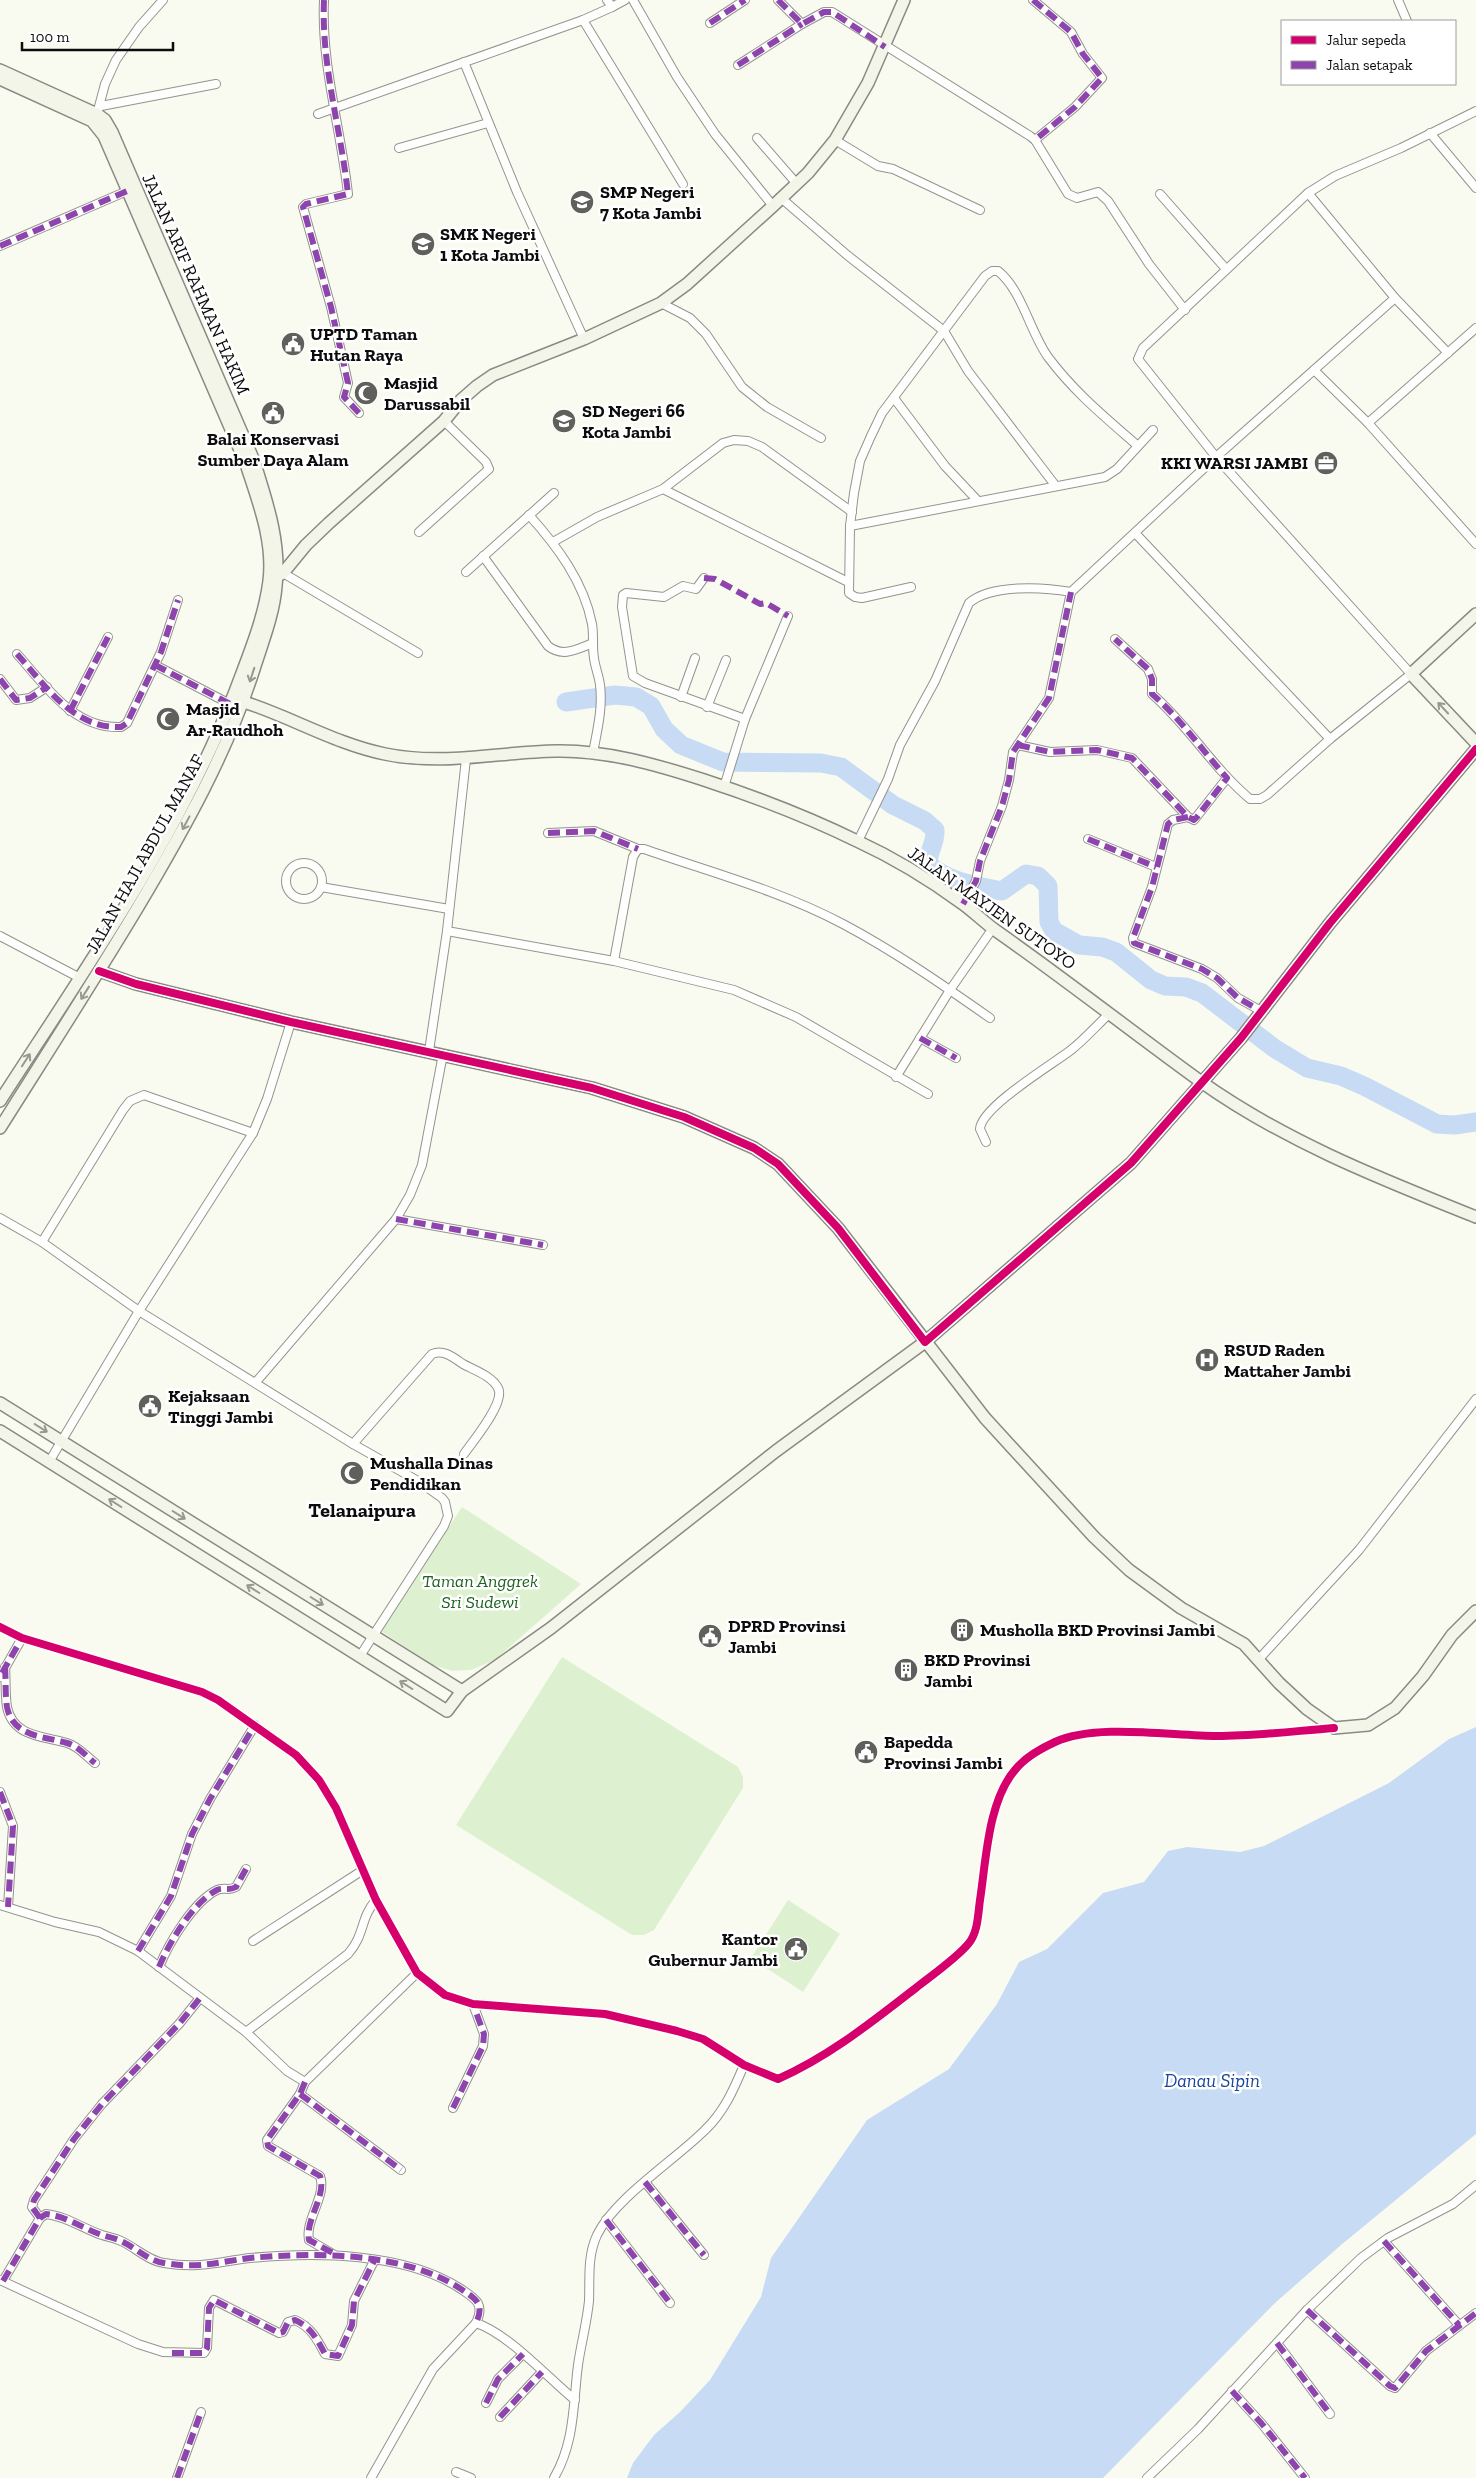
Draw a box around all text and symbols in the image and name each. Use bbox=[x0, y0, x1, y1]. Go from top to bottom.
scale bar bbox=[22, 20, 174, 52]
legend bbox=[1281, 20, 1456, 85]
text: 100 m bbox=[30, 28, 69, 46]
text: Jalur sepeda bbox=[1326, 31, 1406, 49]
text: Jalan setapak bbox=[1326, 56, 1413, 74]
street label: JALAN ARIF RAHMAN HAKIM bbox=[137, 170, 255, 398]
place label: SMP Negeri 7 Kota Jambi bbox=[600, 181, 702, 224]
school or university icon: SMP Negeri 7 Kota Jambi bbox=[569, 189, 595, 215]
place label: SMK Negeri 1 Kota Jambi bbox=[440, 223, 540, 266]
school or university icon: SMK Negeri 1 Kota Jambi bbox=[410, 231, 436, 257]
place label: UPTD Taman Hutan Raya bbox=[310, 323, 418, 366]
public building icon: UPTD Taman Hutan Raya bbox=[280, 331, 306, 357]
place label: Masjid Darussabil bbox=[384, 372, 470, 415]
mosque icon: Masjid Darussabil bbox=[353, 380, 379, 406]
public building icon: Balai Konservasi Sumber Daya Alam bbox=[260, 400, 286, 426]
place label: SD Negeri 66 Kota Jambi bbox=[582, 400, 685, 443]
school or university icon: SD Negeri 66 Kota Jambi bbox=[551, 408, 577, 434]
place label: Balai Konservasi Sumber Daya Alam bbox=[197, 428, 349, 471]
office icon: KKI WARSI JAMBI bbox=[1313, 450, 1339, 476]
place label: KKI WARSI JAMBI bbox=[1161, 452, 1308, 474]
one-way arrow bbox=[247, 667, 257, 683]
place label: Masjid Ar-Raudhoh bbox=[186, 698, 284, 741]
one-way arrow bbox=[1437, 701, 1449, 714]
mosque icon: Masjid Ar-Raudhoh bbox=[155, 706, 181, 732]
street label: JALAN HAJI ABDUL MANAF bbox=[81, 750, 209, 958]
one-way arrow bbox=[180, 815, 190, 829]
street label: JALAN MAYJEN SUTOYO bbox=[904, 842, 1080, 974]
one-way arrow bbox=[80, 985, 90, 999]
one-way arrow bbox=[21, 1053, 32, 1067]
place label: RSUD Raden Mattaher Jambi bbox=[1224, 1339, 1351, 1382]
hospital icon: RSUD Raden Mattaher Jambi bbox=[1194, 1347, 1220, 1373]
place label: Kejaksaan Tinggi Jambi bbox=[168, 1385, 274, 1428]
public building icon: Kejaksaan Tinggi Jambi bbox=[137, 1393, 163, 1419]
one-way arrow bbox=[34, 1424, 48, 1434]
place label: Mushalla Dinas Pendidikan bbox=[370, 1452, 493, 1495]
mosque icon: Mushalla Dinas Pendidikan bbox=[339, 1460, 365, 1486]
one-way arrow bbox=[109, 1498, 123, 1508]
district label: Telanaipura bbox=[308, 1498, 416, 1522]
one-way arrow bbox=[172, 1510, 186, 1520]
park label: Taman Anggrek Sri Sudewi bbox=[422, 1570, 538, 1613]
one-way arrow bbox=[247, 1584, 261, 1594]
one-way arrow bbox=[310, 1595, 324, 1606]
place label: DPRD Provinsi Jambi bbox=[728, 1615, 846, 1658]
building icon: Musholla BKD Provinsi Jambi bbox=[949, 1617, 975, 1643]
place label: Musholla BKD Provinsi Jambi bbox=[980, 1619, 1216, 1641]
public building icon: DPRD Provinsi Jambi bbox=[697, 1623, 723, 1649]
place label: BKD Provinsi Jambi bbox=[924, 1649, 1031, 1692]
building icon: BKD Provinsi Jambi bbox=[893, 1657, 919, 1683]
one-way arrow bbox=[399, 1679, 413, 1689]
place label: Bapedda Provinsi Jambi bbox=[884, 1731, 1003, 1774]
public building icon: Bapedda Provinsi Jambi bbox=[853, 1739, 879, 1765]
place label: Kantor Gubernur Jambi bbox=[648, 1928, 779, 1971]
public building icon: Kantor Gubernur Jambi bbox=[783, 1936, 809, 1962]
water label: Danau Sipin bbox=[1164, 2069, 1260, 2092]

